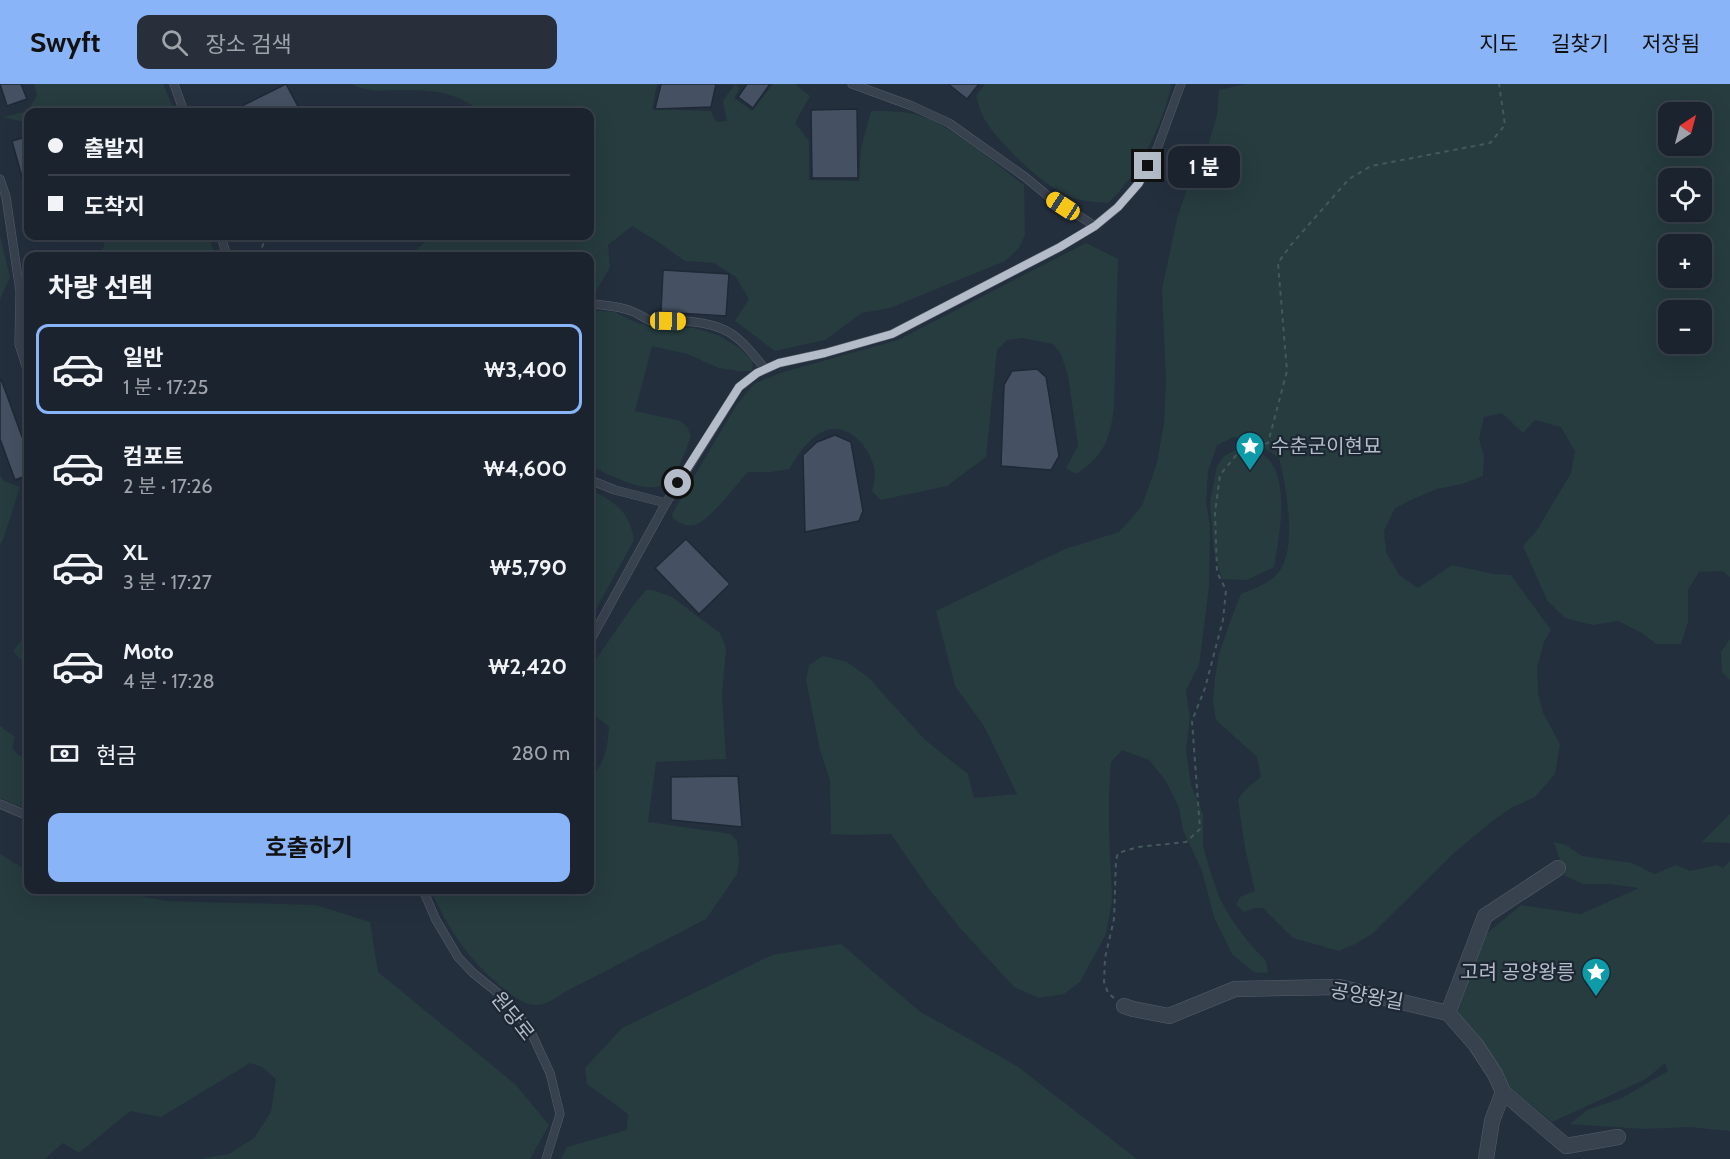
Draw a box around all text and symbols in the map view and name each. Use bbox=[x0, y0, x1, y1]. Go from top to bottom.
search box bbox=[137, 15, 557, 69]
text: Swyft bbox=[30, 25, 101, 59]
icon: search bbox=[158, 26, 191, 59]
text: 장소 검색 bbox=[206, 31, 291, 58]
text: 지도 bbox=[1479, 31, 1518, 56]
text: 길찾기 bbox=[1551, 31, 1609, 56]
text: 저장됨 bbox=[1642, 31, 1700, 56]
north arrow bbox=[1658, 102, 1712, 156]
map controls bbox=[1658, 102, 1712, 354]
text: 출발지 bbox=[84, 135, 145, 162]
callout: 1 분 bbox=[1169, 145, 1241, 187]
route end bbox=[1134, 152, 1161, 179]
text: 1 분 bbox=[1189, 155, 1219, 179]
button: locate bbox=[1658, 168, 1712, 222]
car bbox=[1043, 189, 1083, 223]
text: 도착지 bbox=[84, 193, 145, 220]
button: + bbox=[1658, 234, 1712, 288]
text: 차량 선택 bbox=[48, 271, 153, 304]
button: − bbox=[1658, 300, 1712, 354]
car bbox=[650, 312, 686, 330]
icon: car bbox=[51, 342, 105, 396]
text: 일반 bbox=[123, 344, 163, 371]
text: ₩3,400 bbox=[484, 356, 567, 383]
text: 1 분 · 17:25 bbox=[123, 375, 208, 399]
place icon: 수춘군이현묘 bbox=[1234, 430, 1266, 472]
place label: 수춘군이현묘 bbox=[1271, 434, 1381, 458]
icon: car bbox=[51, 441, 105, 495]
text: 컴포트 bbox=[123, 443, 184, 470]
text: ₩4,600 bbox=[484, 455, 567, 482]
route start bbox=[664, 469, 691, 496]
text: 2 분 · 17:26 bbox=[123, 474, 213, 498]
text: XL bbox=[123, 539, 148, 566]
icon: car bbox=[51, 540, 105, 594]
text: ₩5,790 bbox=[490, 554, 567, 581]
text: 3 분 · 17:27 bbox=[123, 570, 212, 594]
text: Moto bbox=[123, 638, 174, 665]
icon: car bbox=[51, 639, 105, 693]
text: ₩2,420 bbox=[488, 653, 567, 680]
text: 4 분 · 17:28 bbox=[123, 669, 215, 693]
icon: cash bbox=[48, 737, 81, 770]
text: 280 m bbox=[511, 741, 570, 765]
text: 현금 bbox=[96, 742, 136, 769]
button: 호출하기 bbox=[48, 813, 570, 882]
place icon: 고려 공양왕릉 bbox=[1580, 956, 1612, 998]
place label: 고려 공양왕릉 bbox=[1460, 960, 1575, 984]
street label: 공양왕길 bbox=[1329, 978, 1405, 1014]
street label: 원당로 bbox=[487, 987, 539, 1045]

